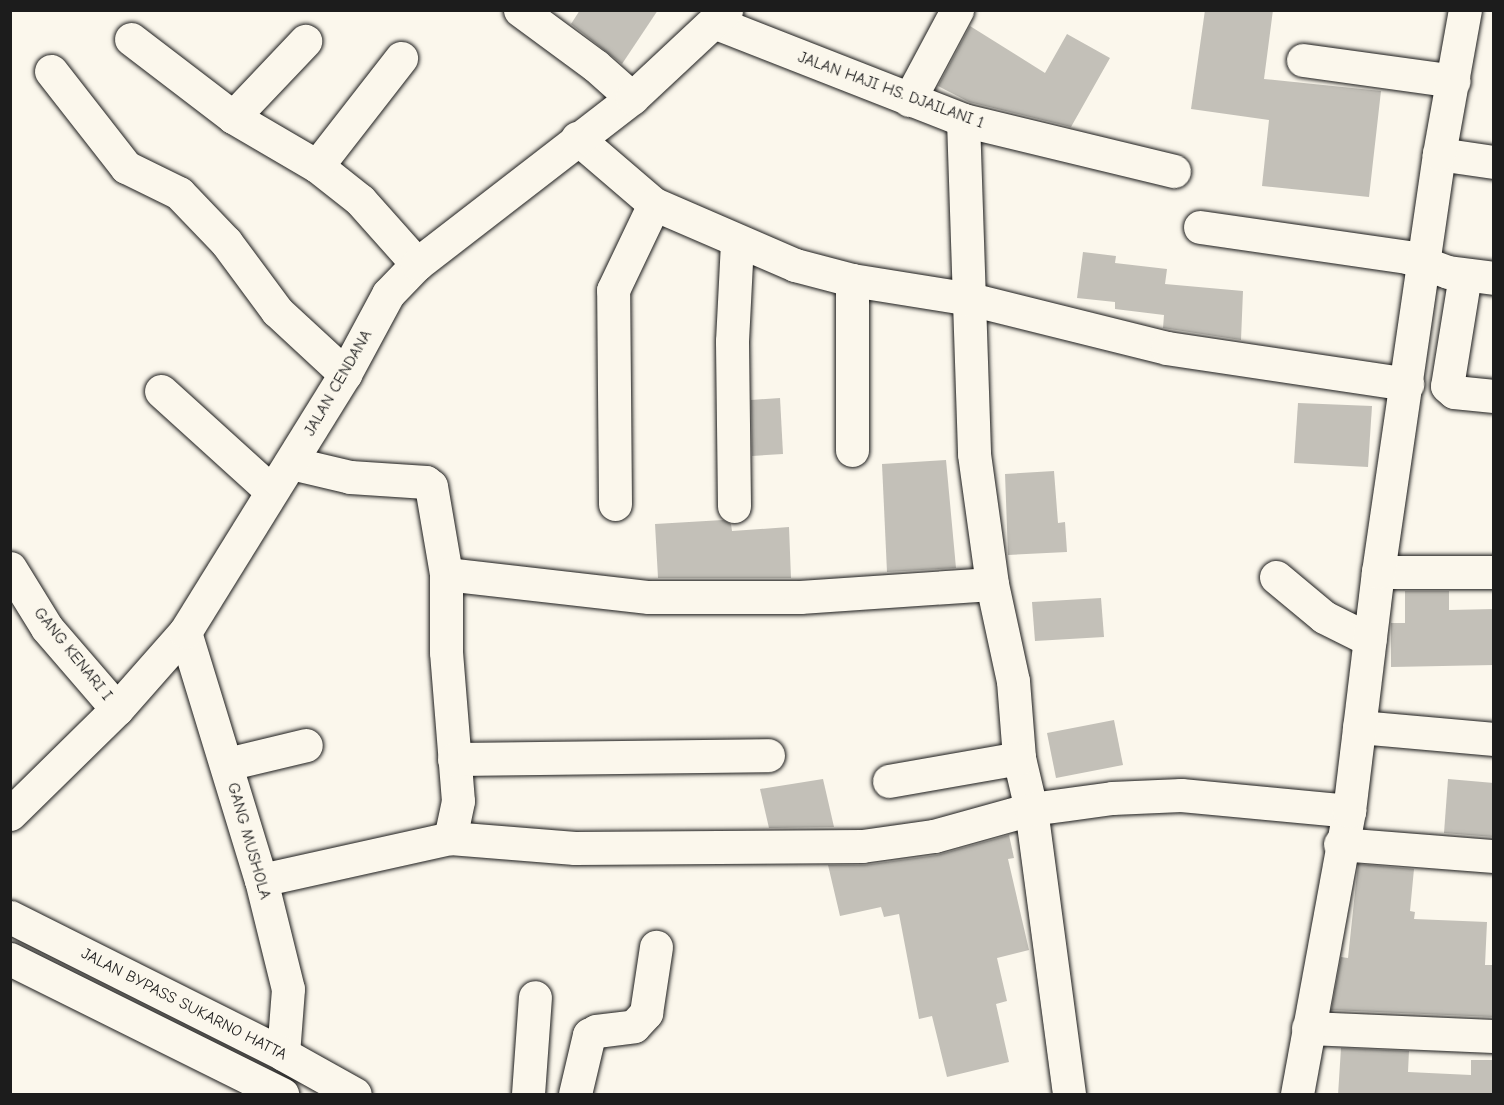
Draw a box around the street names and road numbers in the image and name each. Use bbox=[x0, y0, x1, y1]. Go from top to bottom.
street label: JALAN HAJI HS. DJAILANI 1 bbox=[795, 47, 987, 133]
street label: JALAN CENDANA bbox=[300, 327, 376, 439]
street label: GANG KENARI I bbox=[30, 604, 116, 704]
street label: GANG MUSHOLA bbox=[223, 780, 275, 902]
street label: JALAN BYPASS SUKARNO HATTA bbox=[78, 944, 290, 1064]

